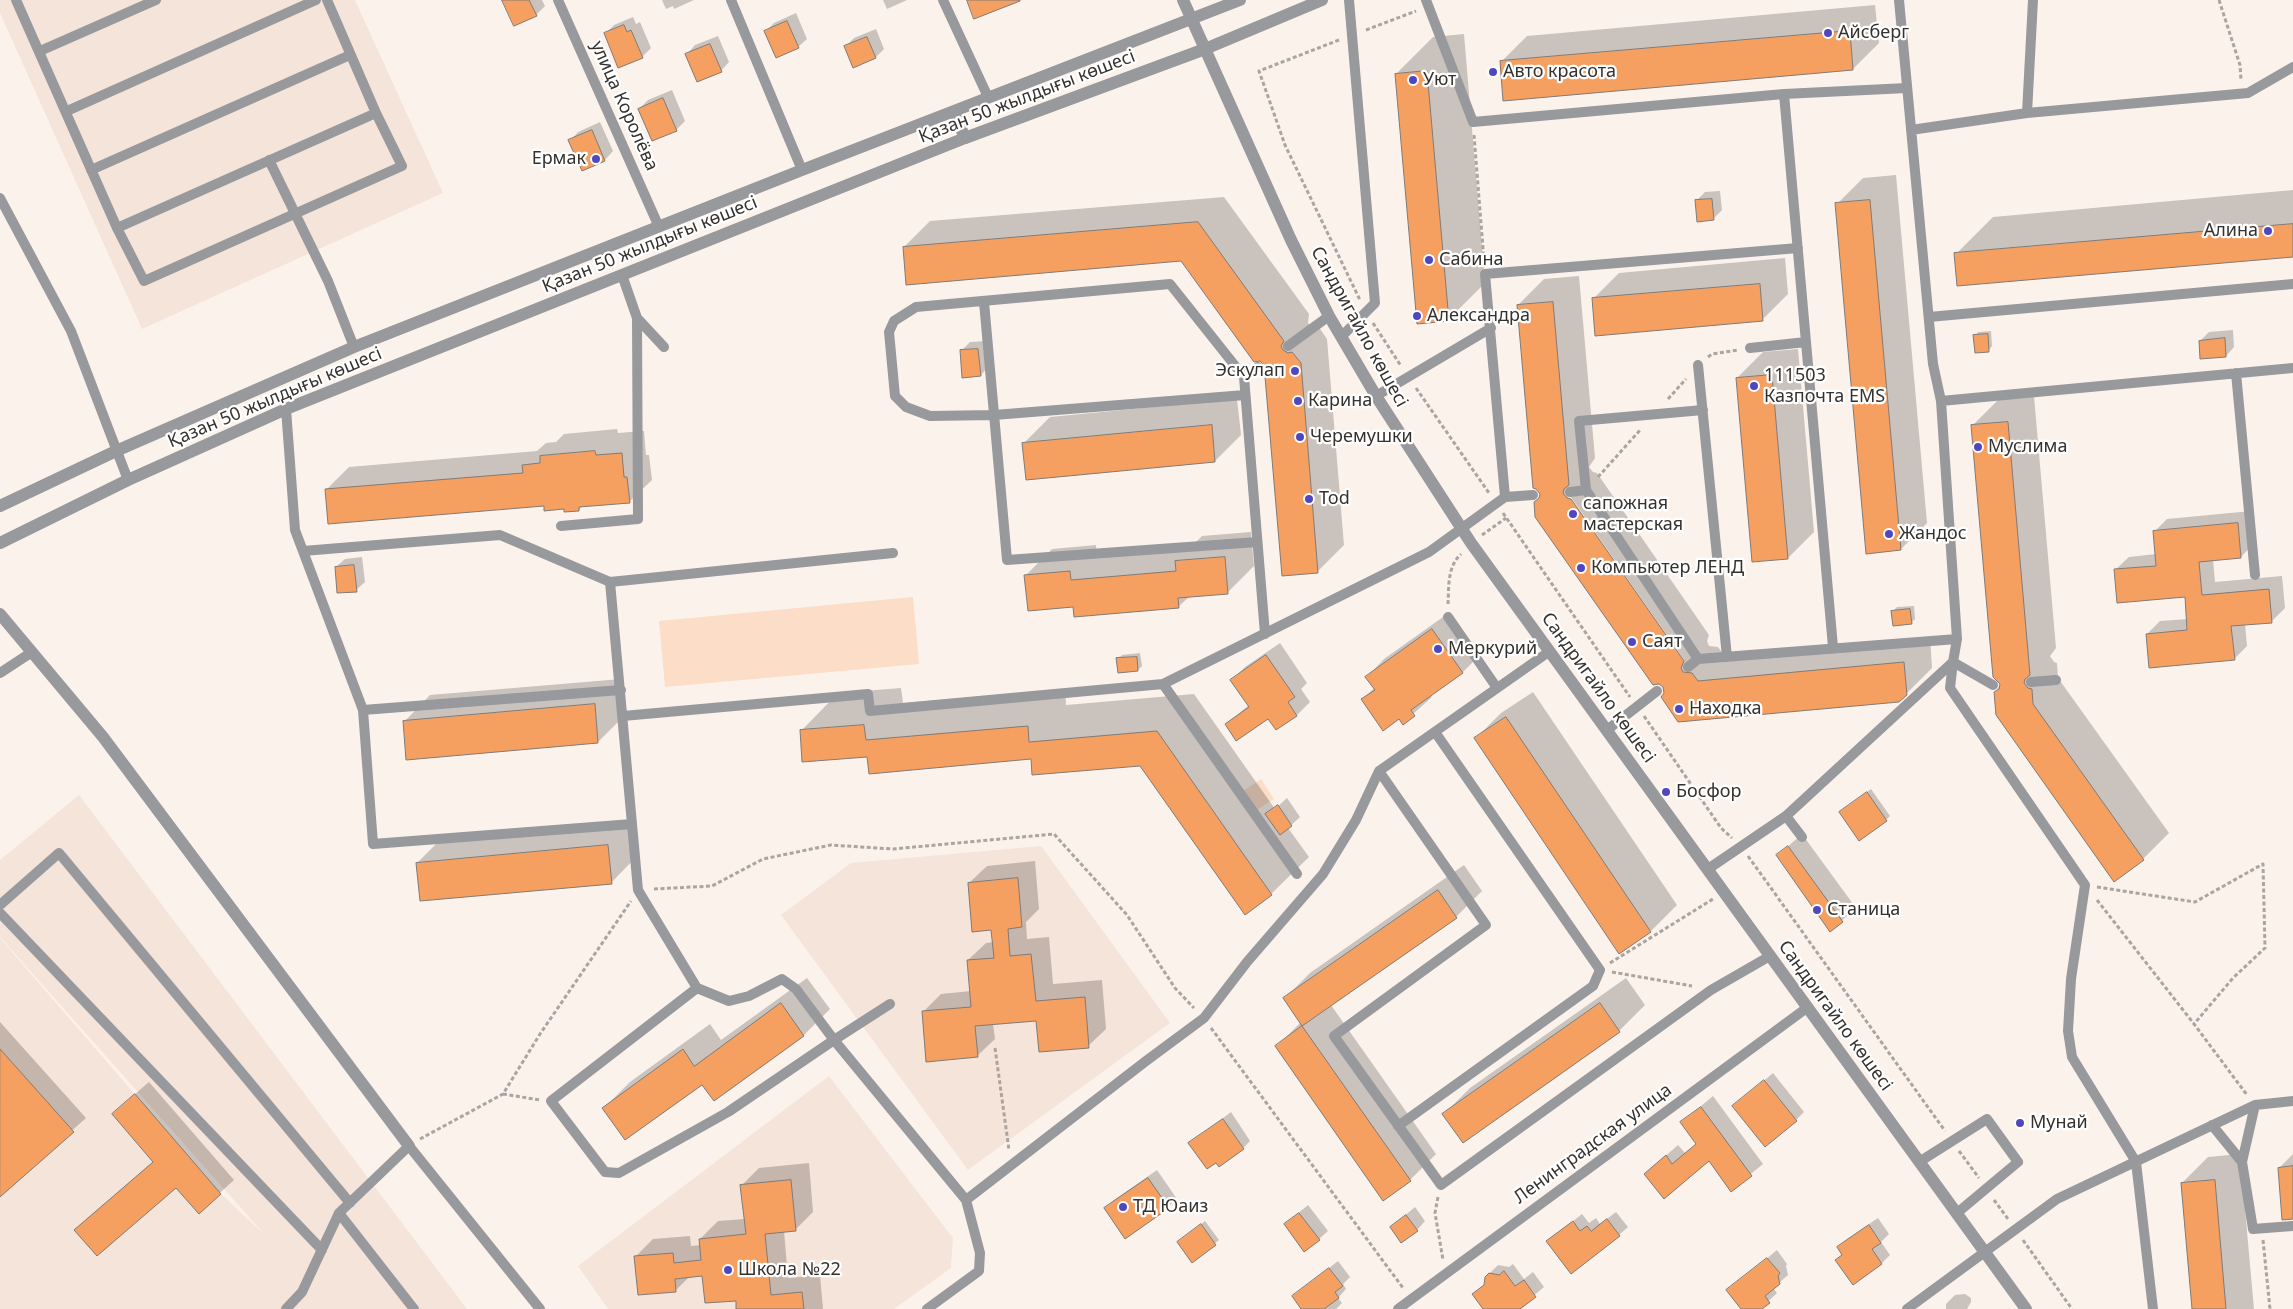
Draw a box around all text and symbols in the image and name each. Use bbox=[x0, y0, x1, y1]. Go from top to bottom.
place label: Айсберг bbox=[1838, 22, 1909, 44]
marker: Айсберг bbox=[1822, 27, 1834, 39]
street label: улица Королёва bbox=[586, 38, 662, 174]
street label: Қазан 50 жылдығы көшесі bbox=[916, 46, 1138, 148]
place label: Авто красота bbox=[1503, 61, 1616, 83]
marker: Авто красота bbox=[1487, 66, 1499, 78]
place label: Уют bbox=[1423, 69, 1456, 91]
marker: Уют bbox=[1407, 74, 1419, 86]
place label: Ермак bbox=[532, 148, 586, 170]
marker: Ермак bbox=[590, 153, 602, 165]
street label: Қазан 50 жылдығы көшесі bbox=[539, 192, 761, 298]
place label: Алина bbox=[2204, 220, 2258, 242]
marker: Алина bbox=[2262, 225, 2274, 237]
street label: Сандригайло көшесі bbox=[1306, 243, 1412, 411]
place label: Сабина bbox=[1439, 249, 1504, 271]
marker: Сабина bbox=[1423, 254, 1435, 266]
place label: Александра bbox=[1427, 305, 1530, 327]
marker: Александра bbox=[1411, 310, 1423, 322]
street label: Қазан 50 жылдығы көшесі bbox=[165, 343, 385, 453]
place label: Эскулап bbox=[1215, 360, 1285, 382]
marker: Эскулап bbox=[1289, 365, 1301, 377]
place label: 111503 Казпочта EMS bbox=[1764, 365, 1885, 408]
marker: 111503 Казпочта EMS bbox=[1748, 380, 1760, 392]
place label: Карина bbox=[1308, 390, 1372, 412]
marker: Карина bbox=[1292, 395, 1304, 407]
place label: Черемушки bbox=[1310, 426, 1413, 448]
marker: Черемушки bbox=[1294, 431, 1306, 443]
place label: Муслима bbox=[1988, 436, 2067, 458]
marker: Муслима bbox=[1972, 441, 1984, 453]
place label: Tod bbox=[1319, 488, 1350, 510]
marker: Tod bbox=[1303, 493, 1315, 505]
place label: сапожная мастерская bbox=[1583, 493, 1683, 536]
marker: сапожная мастерская bbox=[1567, 508, 1579, 520]
place label: Жандос bbox=[1899, 523, 1967, 545]
marker: Жандос bbox=[1883, 528, 1895, 540]
place label: Компьютер ЛЕНД bbox=[1591, 557, 1744, 579]
marker: Компьютер ЛЕНД bbox=[1575, 562, 1587, 574]
street label: Сандригайло көшесі bbox=[1536, 609, 1660, 767]
place label: Саят bbox=[1642, 631, 1682, 653]
marker: Саят bbox=[1626, 636, 1638, 648]
place label: Меркурий bbox=[1448, 638, 1537, 660]
marker: Меркурий bbox=[1432, 643, 1444, 655]
place label: Находка bbox=[1689, 698, 1762, 720]
marker: Находка bbox=[1673, 703, 1685, 715]
place label: Босфор bbox=[1676, 781, 1741, 803]
marker: Босфор bbox=[1660, 786, 1672, 798]
place label: Станица bbox=[1827, 899, 1900, 921]
marker: Станица bbox=[1811, 904, 1823, 916]
street label: Сандригайло көшесі bbox=[1773, 937, 1897, 1095]
street label: Ленинградская улица bbox=[1510, 1080, 1676, 1208]
place label: Мунай bbox=[2030, 1112, 2088, 1134]
marker: Мунай bbox=[2014, 1117, 2026, 1129]
place label: ТД Юаиз bbox=[1133, 1196, 1208, 1218]
marker: ТД Юаиз bbox=[1117, 1201, 1129, 1213]
place label: Школа №22 bbox=[738, 1259, 841, 1281]
marker: Школа №22 bbox=[722, 1264, 734, 1276]

